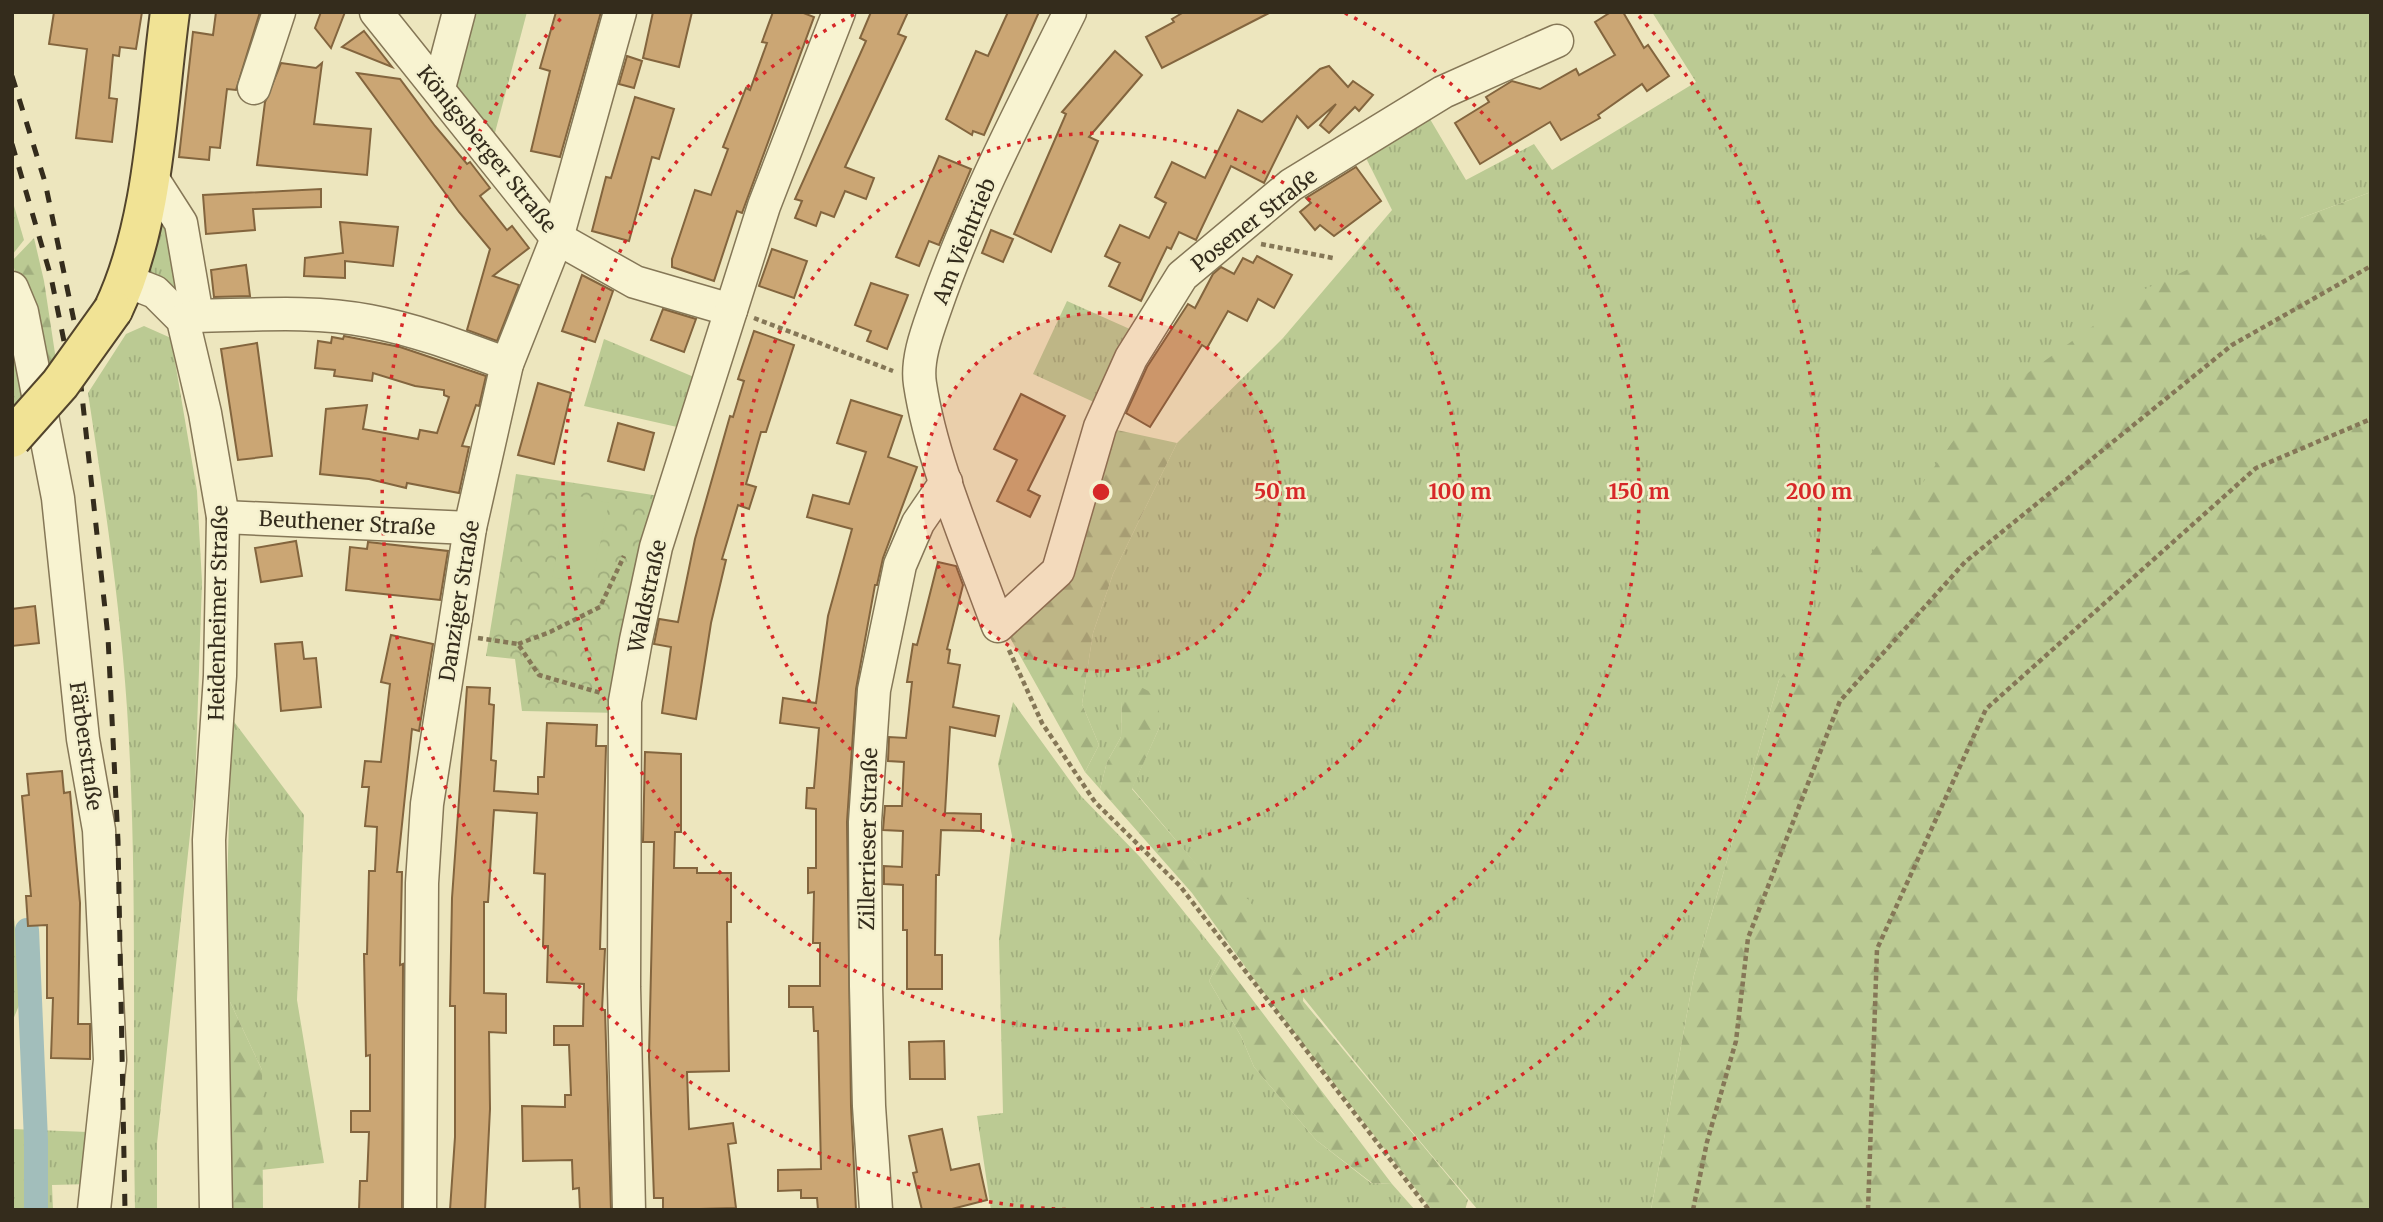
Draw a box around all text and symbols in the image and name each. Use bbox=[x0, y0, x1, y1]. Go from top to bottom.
street label: Königsberger Straße bbox=[411, 60, 563, 238]
street label: Posener Straße bbox=[1186, 163, 1322, 277]
street label: Am Viehtrieb bbox=[926, 174, 1002, 309]
text: 50 m bbox=[1254, 478, 1306, 505]
text: 100 m bbox=[1429, 478, 1491, 505]
text: 150 m bbox=[1608, 478, 1670, 505]
text: 200 m bbox=[1786, 478, 1852, 505]
centre of rings bbox=[1089, 480, 1113, 504]
street label: Heidenheimer Straße bbox=[203, 505, 233, 721]
street label: Beuthener Straße bbox=[258, 505, 436, 541]
street label: Danziger Straße bbox=[433, 518, 485, 684]
street label: Waldstraße bbox=[622, 537, 672, 656]
street label: Färberstraße bbox=[64, 680, 108, 812]
street label: Zillerrieser Straße bbox=[853, 747, 883, 931]

